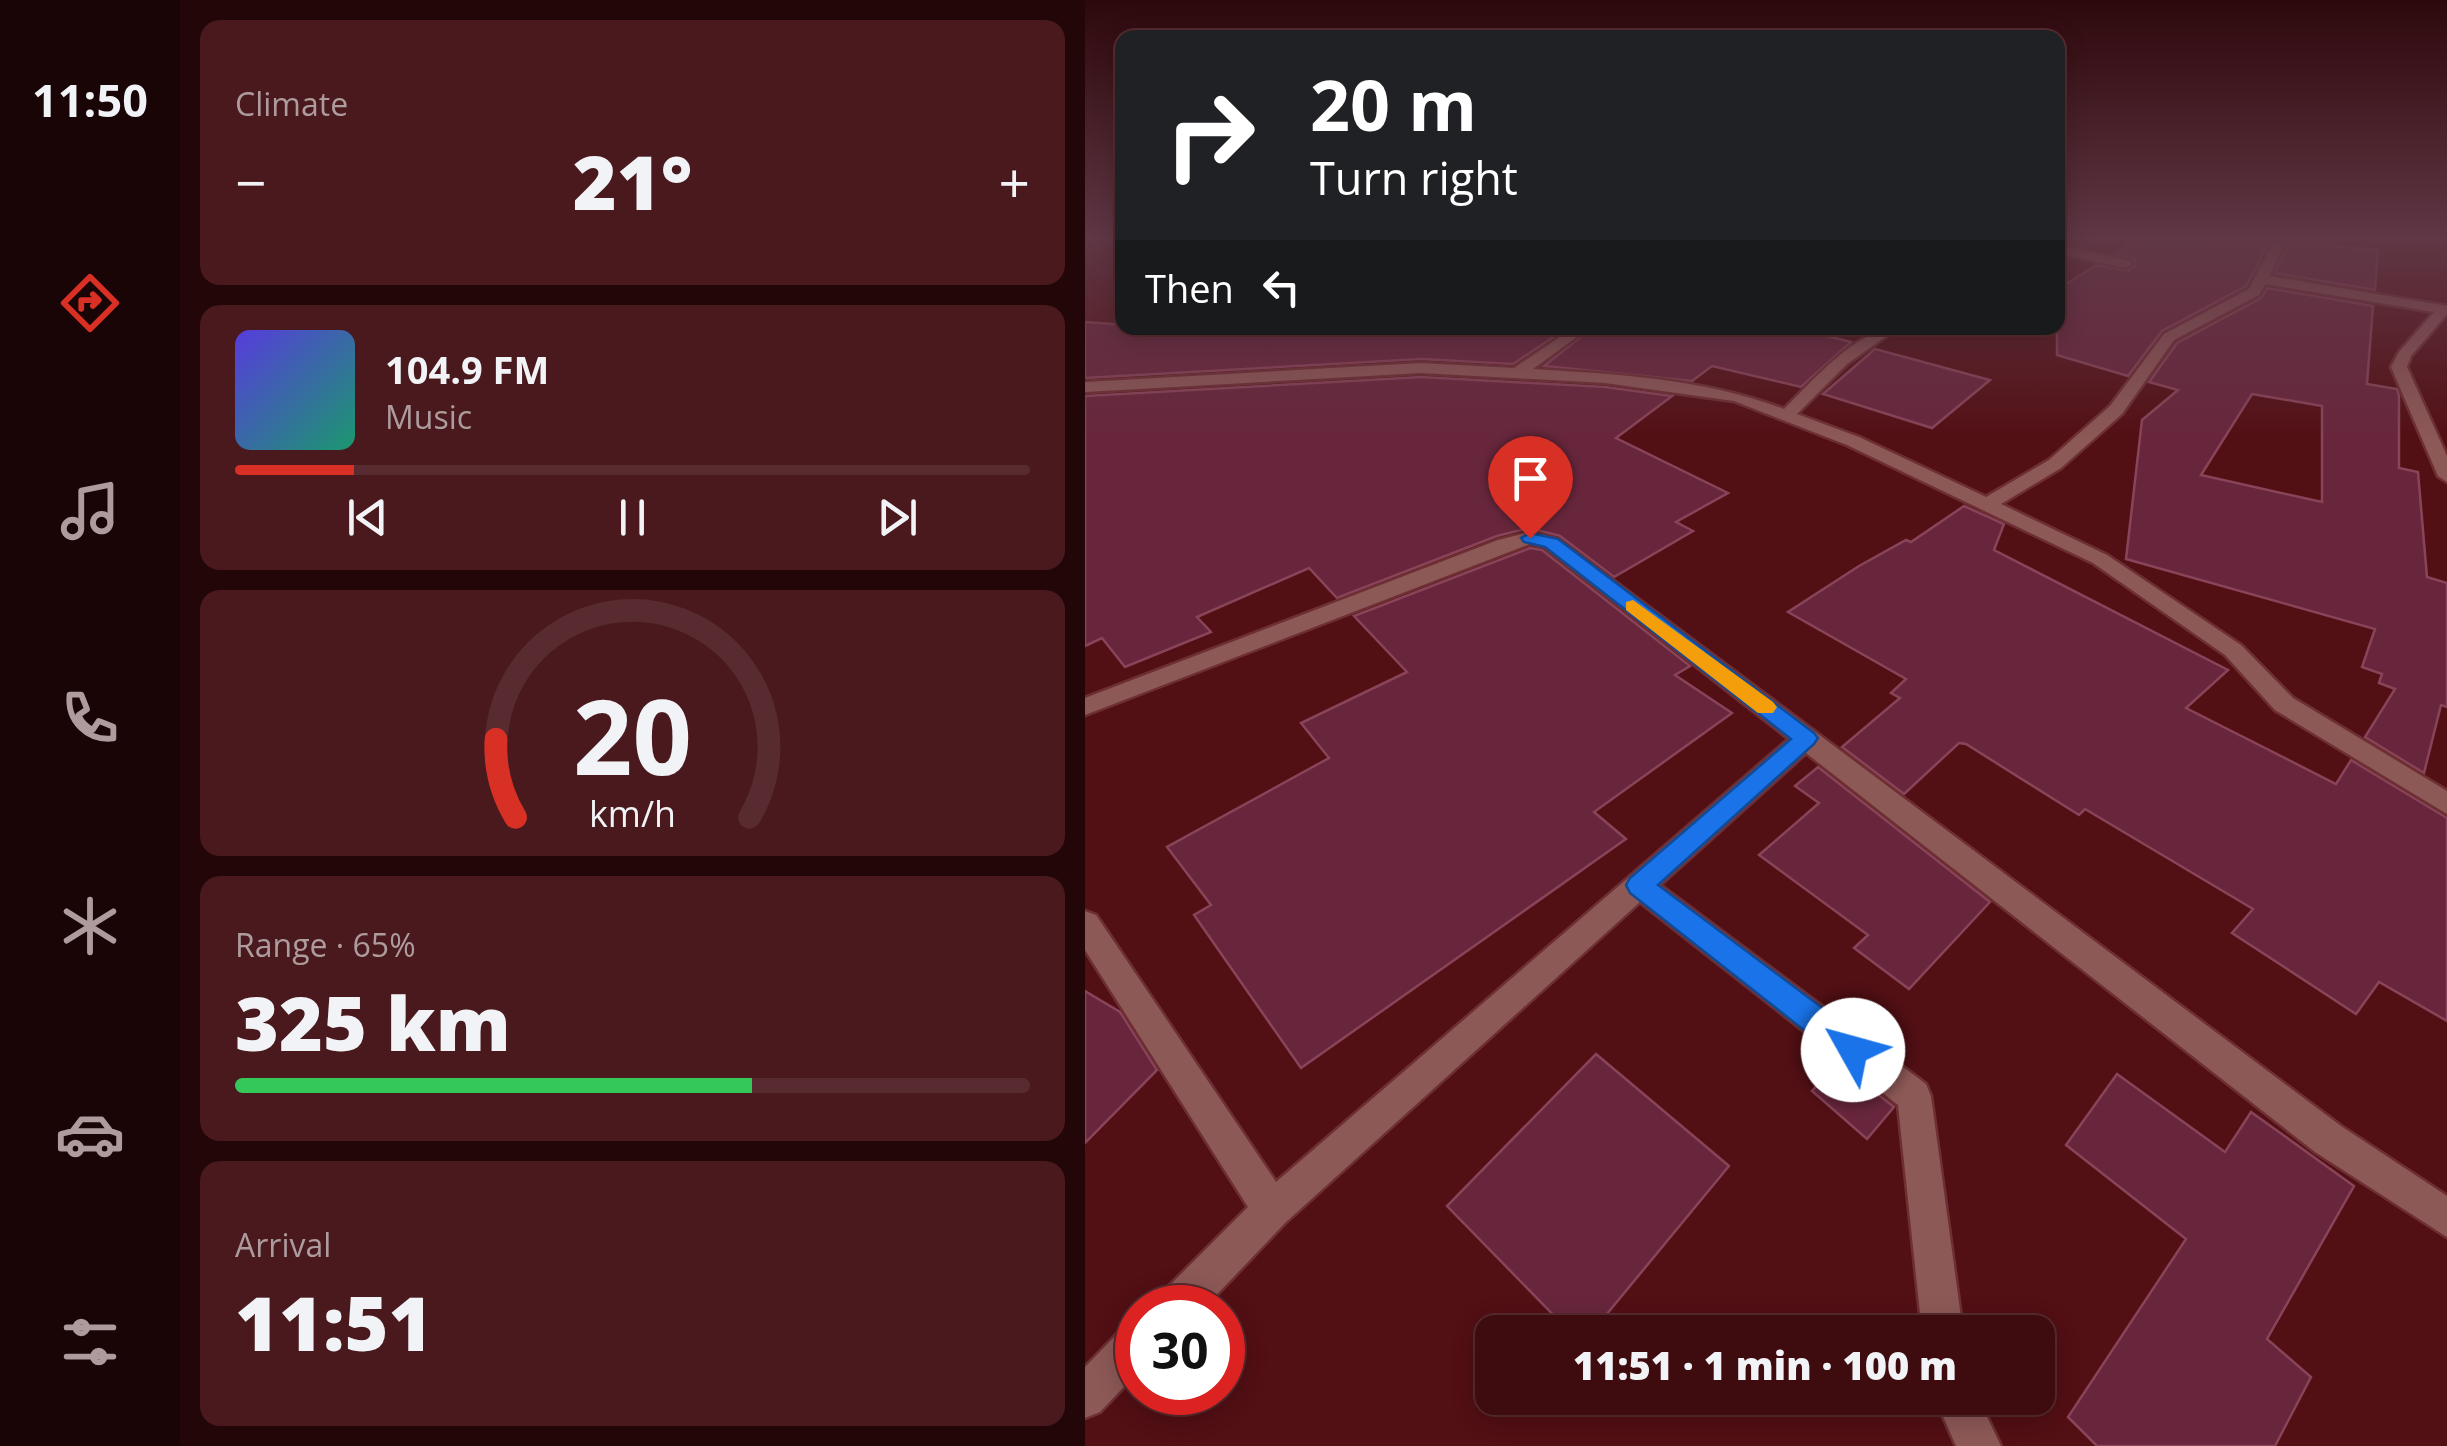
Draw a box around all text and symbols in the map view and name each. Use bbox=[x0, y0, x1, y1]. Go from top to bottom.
text: 20 m bbox=[1310, 56, 1477, 152]
text: 11:50 bbox=[32, 69, 148, 130]
icon: right bbox=[1145, 70, 1275, 200]
text: Climate bbox=[235, 82, 348, 125]
text: 21° bbox=[573, 130, 692, 232]
text: − bbox=[235, 144, 266, 219]
text: + bbox=[999, 144, 1030, 219]
text: Turn right bbox=[1310, 147, 1518, 208]
icon: left bbox=[1254, 260, 1309, 315]
text: Then bbox=[1145, 262, 1234, 314]
icon: directions bbox=[55, 268, 125, 338]
text: 104.9 FM bbox=[385, 343, 549, 395]
text: Music bbox=[385, 395, 472, 438]
pin bbox=[1488, 436, 1573, 539]
icon: arrive bbox=[1503, 451, 1558, 506]
icon: music bbox=[55, 476, 125, 546]
icon: previous bbox=[340, 490, 395, 545]
icon: pause bbox=[605, 490, 660, 545]
icon: next bbox=[870, 490, 925, 545]
text: 20 bbox=[573, 664, 692, 805]
icon: phone bbox=[55, 683, 125, 753]
text: km/h bbox=[589, 789, 676, 837]
icon: climate bbox=[55, 891, 125, 961]
text: Range · 65% bbox=[235, 923, 416, 966]
text: 325 km bbox=[235, 971, 511, 1073]
position arrow bbox=[1801, 998, 1905, 1102]
icon: car bbox=[55, 1099, 125, 1169]
text: Arrival bbox=[235, 1223, 331, 1266]
text: 11:51 bbox=[235, 1271, 432, 1373]
speed limit sign: 30 bbox=[1115, 1285, 1245, 1415]
icon: filters bbox=[55, 1307, 125, 1377]
text: 11:51 · 1 min · 100 m bbox=[1573, 1339, 1957, 1391]

